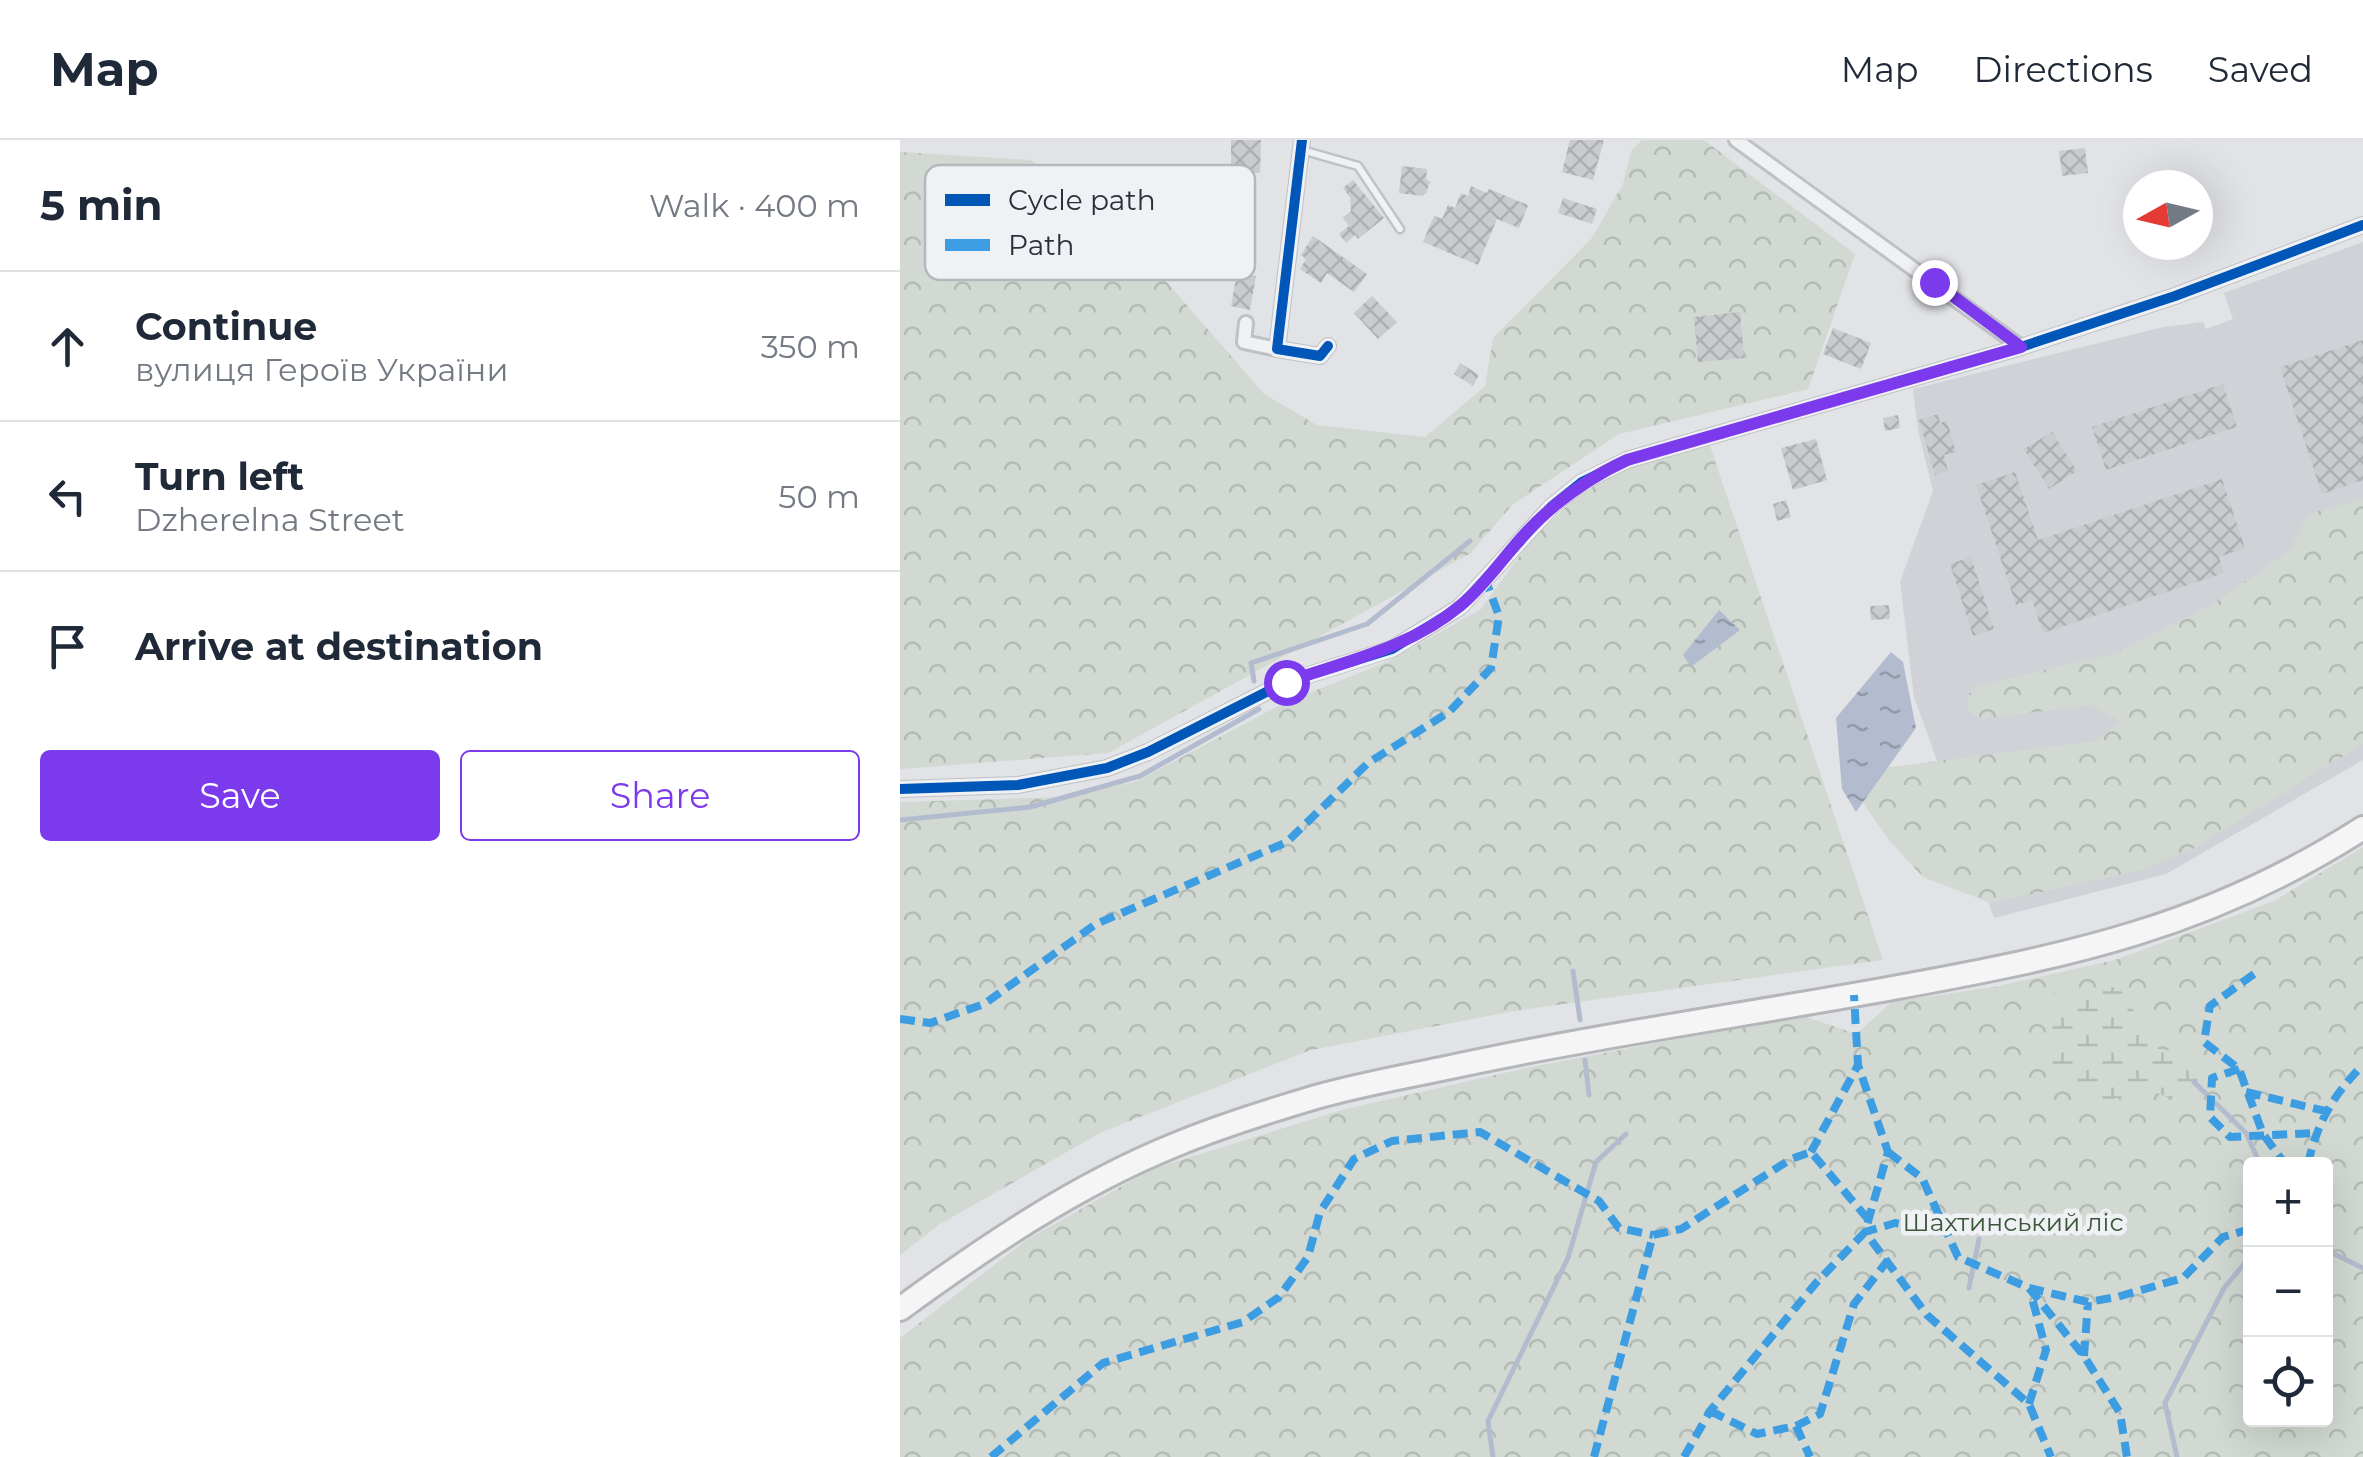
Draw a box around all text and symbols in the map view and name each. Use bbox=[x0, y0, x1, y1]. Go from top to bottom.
text: Map bbox=[50, 40, 159, 98]
text: Map bbox=[1841, 48, 1919, 91]
text: Directions bbox=[1974, 48, 2153, 91]
text: Saved bbox=[2208, 48, 2313, 91]
legend bbox=[925, 165, 1255, 280]
north arrow bbox=[2123, 170, 2213, 260]
text: 5 min bbox=[40, 179, 163, 231]
text: Cycle path bbox=[1008, 183, 1156, 217]
text: Walk · 400 m bbox=[649, 186, 860, 225]
text: Path bbox=[1008, 228, 1075, 262]
route end bbox=[1912, 260, 1958, 306]
text: Continue bbox=[135, 303, 317, 350]
icon: ahead bbox=[40, 319, 95, 374]
text: 350 m bbox=[761, 327, 860, 366]
text: вулиця Героїв України bbox=[135, 350, 508, 389]
text: Turn left bbox=[135, 453, 304, 500]
icon: left bbox=[40, 469, 95, 524]
text: 50 m bbox=[778, 477, 860, 516]
text: Dzherelna Street bbox=[135, 500, 405, 539]
icon: arrive bbox=[40, 619, 95, 674]
text: Arrive at destination bbox=[135, 623, 543, 670]
route start bbox=[1264, 660, 1310, 706]
button: Save bbox=[40, 750, 440, 841]
button: Share bbox=[460, 750, 860, 841]
map controls bbox=[2243, 1157, 2333, 1427]
button: + bbox=[2243, 1157, 2333, 1247]
park label: Шахтинський ліс bbox=[1902, 1207, 2124, 1237]
button: − bbox=[2243, 1247, 2333, 1337]
button: locate bbox=[2243, 1337, 2333, 1427]

